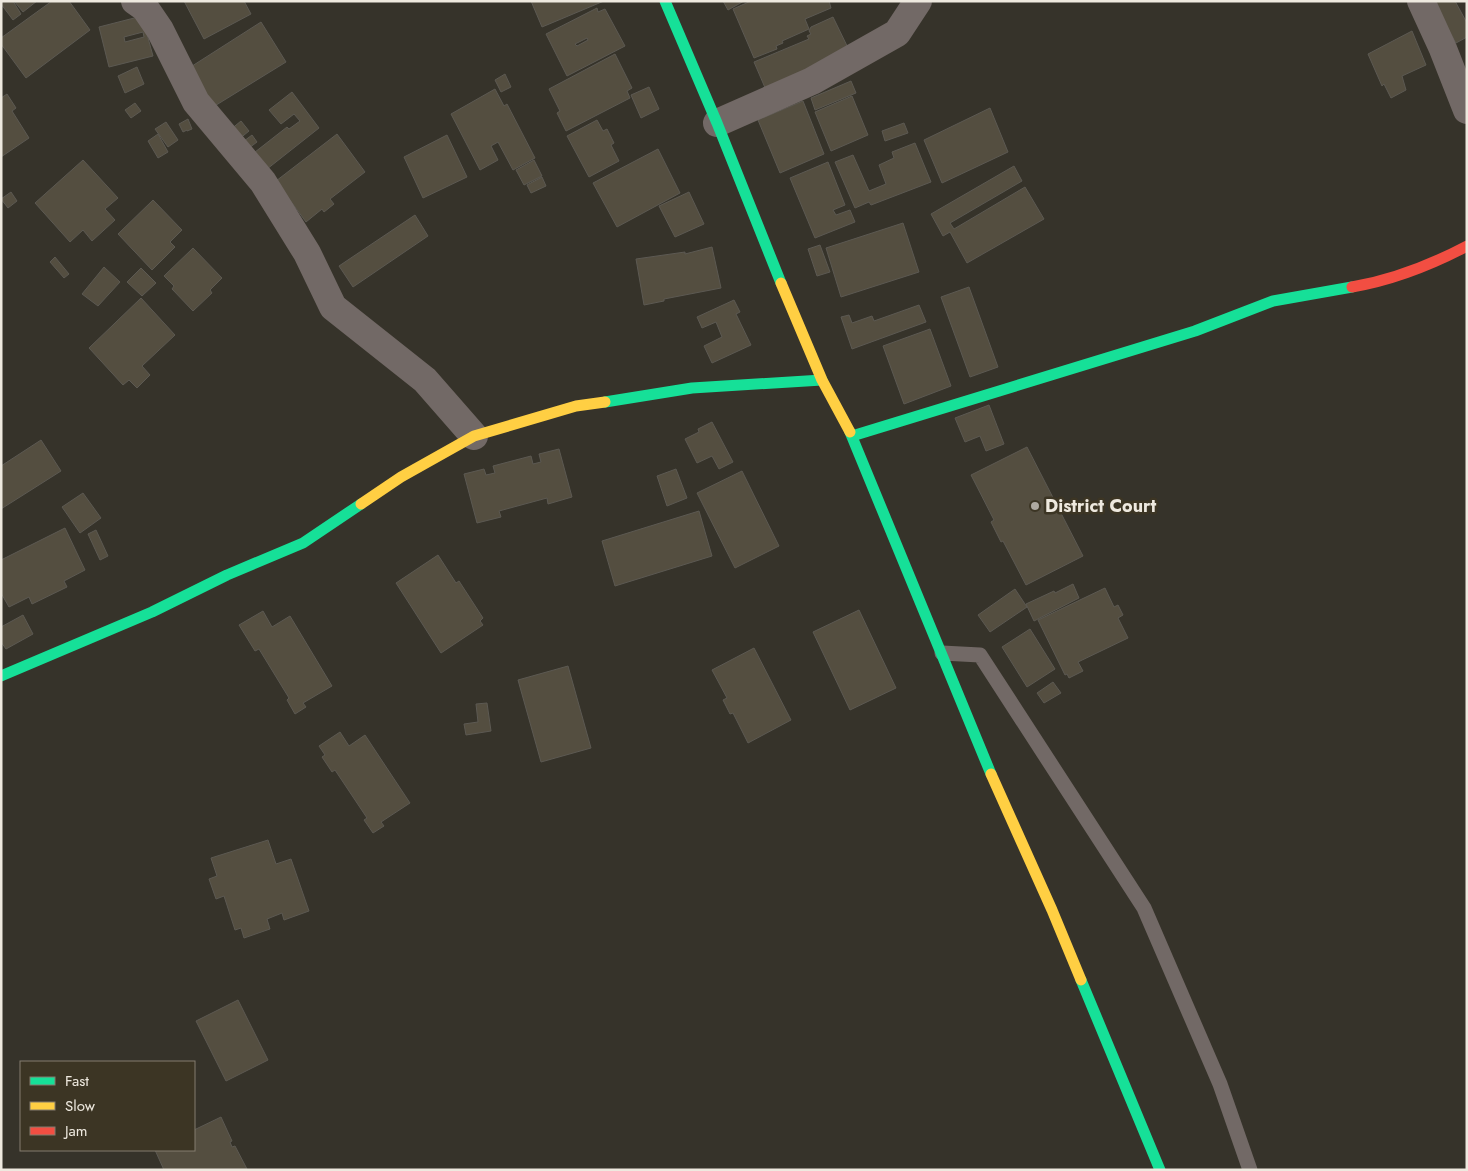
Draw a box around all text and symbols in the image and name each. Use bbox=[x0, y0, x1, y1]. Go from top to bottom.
place label: District Court bbox=[1045, 493, 1156, 519]
marker: District Court bbox=[1029, 500, 1041, 512]
legend bbox=[20, 1061, 195, 1151]
text: Fast bbox=[65, 1070, 89, 1092]
text: Slow bbox=[65, 1095, 96, 1117]
text: Jam bbox=[63, 1120, 88, 1142]

